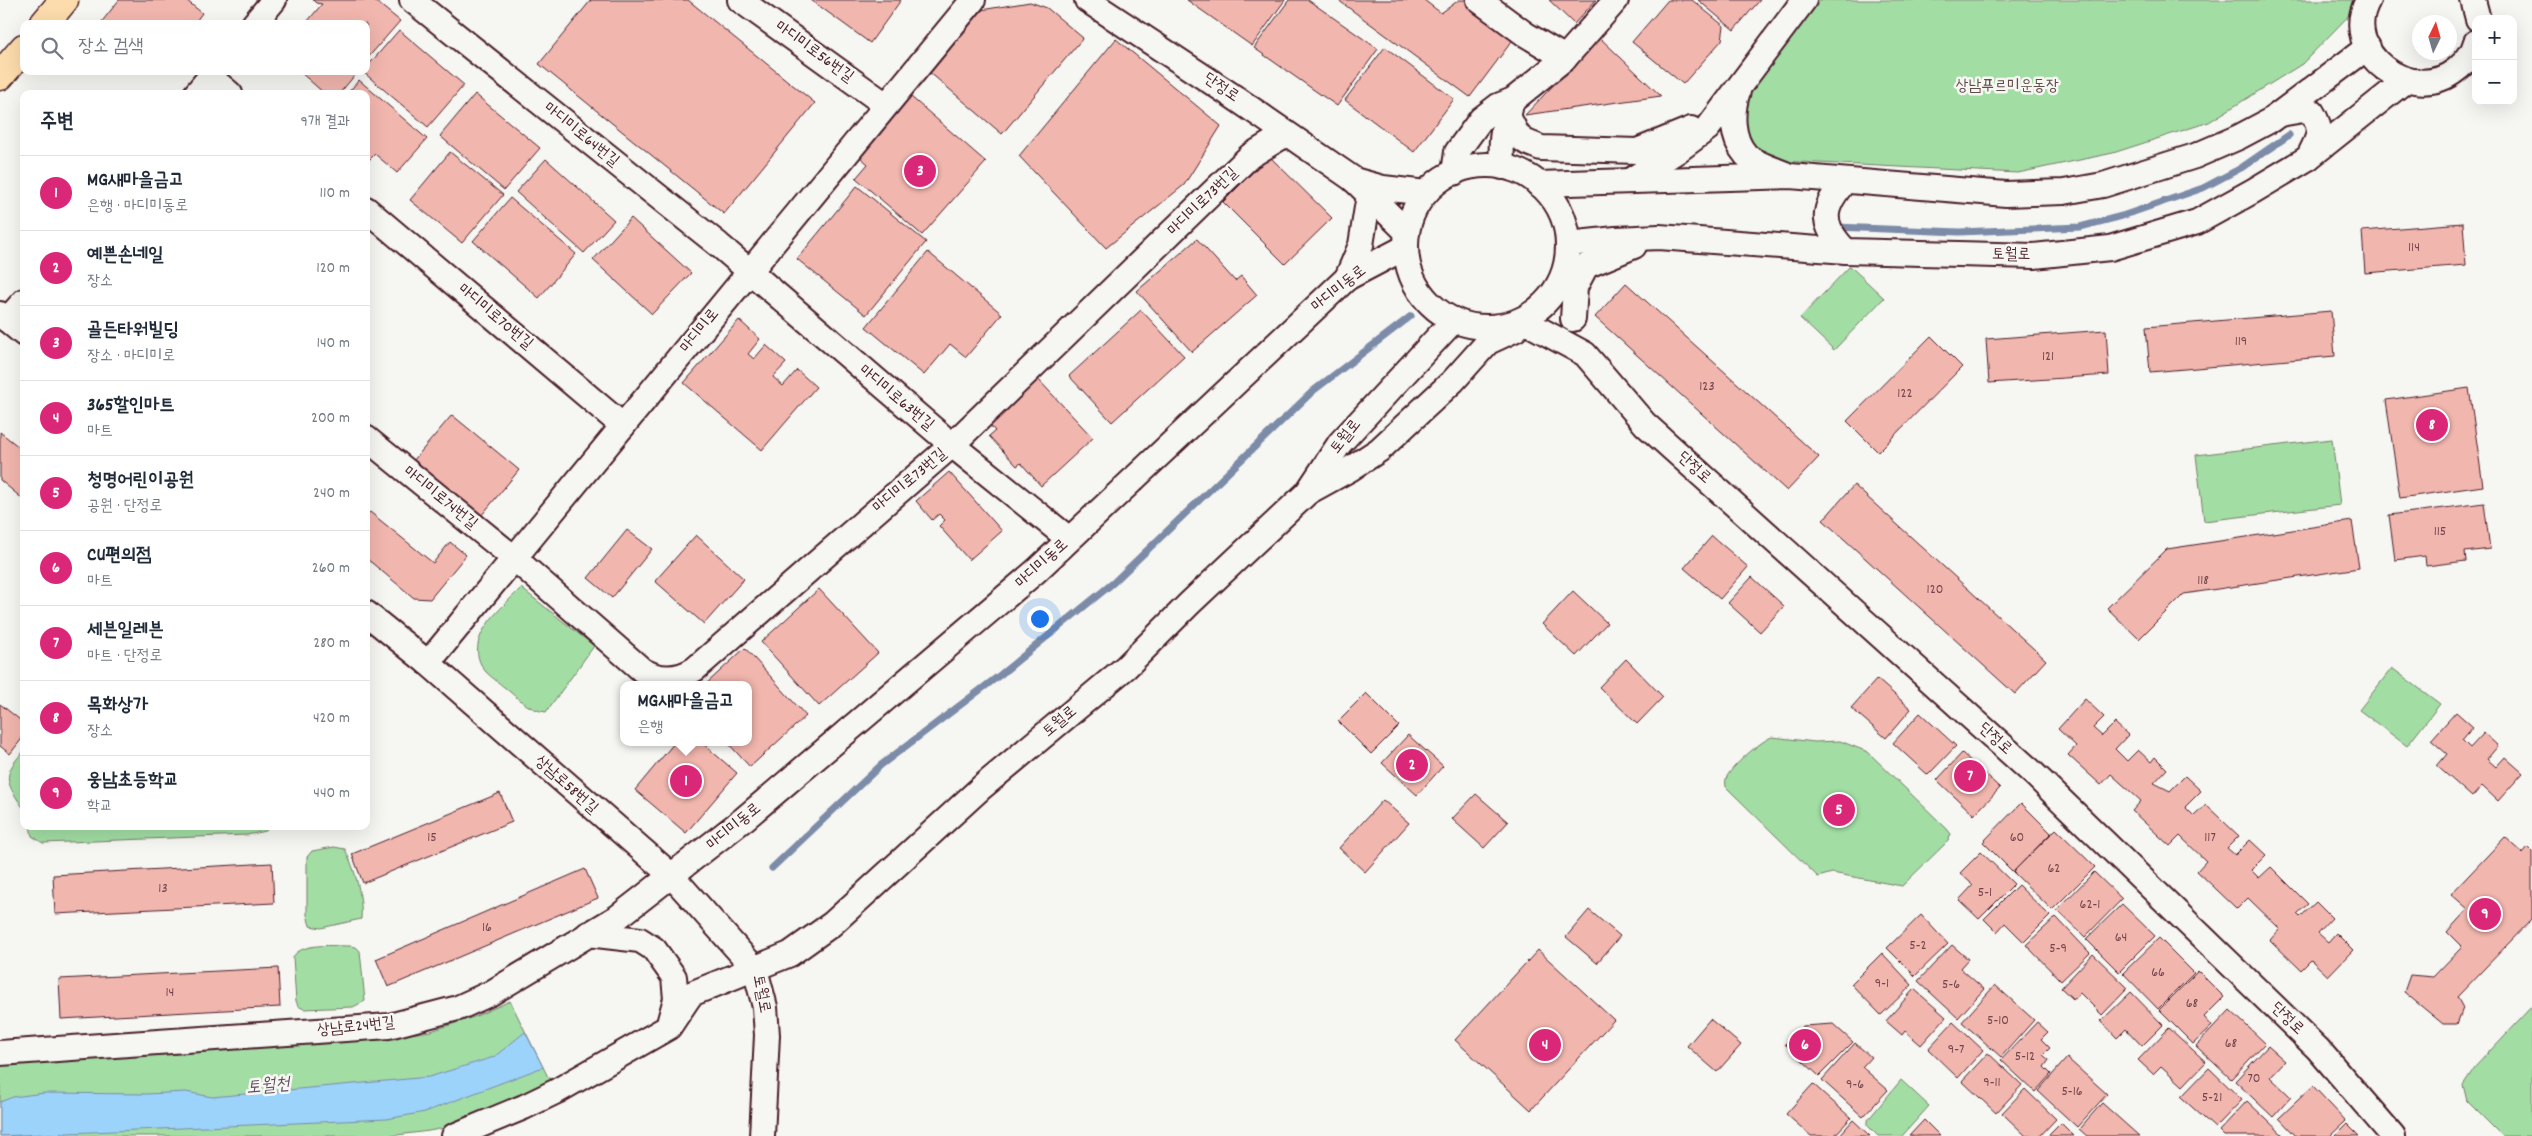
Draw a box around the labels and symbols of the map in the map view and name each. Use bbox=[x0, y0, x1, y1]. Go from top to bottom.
north arrow bbox=[2412, 15, 2457, 60]
street label: 마디미로56번길 bbox=[770, 16, 858, 89]
street label: 단정로 bbox=[1199, 68, 1243, 108]
park label: 상남푸르미운동장 bbox=[1956, 75, 2059, 98]
street label: 마디미로64번길 bbox=[538, 97, 624, 173]
pin: 3 bbox=[904, 152, 936, 190]
street label: 마디미로73번길 bbox=[1162, 162, 1244, 242]
house number: 114 bbox=[2408, 238, 2420, 258]
street label: 토월로 bbox=[1991, 243, 2031, 267]
street label: 마디미동로 bbox=[1307, 260, 1371, 318]
street label: 마디미로70번길 bbox=[452, 279, 538, 355]
street label: 마디미로 bbox=[675, 304, 725, 358]
house number: 119 bbox=[2235, 332, 2247, 352]
house number: 121 bbox=[2042, 347, 2054, 367]
street label: 마디미로63번길 bbox=[853, 360, 939, 437]
house number: 123 bbox=[1699, 377, 1715, 397]
house number: 122 bbox=[1897, 384, 1913, 404]
pin: 8 bbox=[2416, 406, 2448, 444]
street label: 토월로 bbox=[1325, 415, 1367, 459]
street label: 마디미로73번길 bbox=[868, 443, 952, 519]
street label: 단정로 bbox=[1672, 447, 1716, 489]
street label: 마디미로74번길 bbox=[398, 461, 482, 535]
house number: 115 bbox=[2434, 522, 2446, 542]
street label: 마디미동로 bbox=[1010, 534, 1074, 594]
house number: 118 bbox=[2197, 571, 2209, 591]
house number: 120 bbox=[1927, 580, 1943, 600]
your location bbox=[1027, 606, 1053, 632]
street label: 토월로 bbox=[1038, 701, 1082, 743]
street label: 단정로 bbox=[1973, 718, 2017, 760]
pin: 2 bbox=[1396, 746, 1428, 784]
street label: 상남로58번길 bbox=[529, 750, 603, 820]
pin: 7 bbox=[1954, 757, 1986, 795]
pin: 1 bbox=[670, 762, 702, 800]
pin: 5 bbox=[1823, 791, 1855, 829]
street label: 마디미동로 bbox=[702, 798, 766, 856]
house number: 15 bbox=[427, 828, 437, 848]
house number: 60 bbox=[2010, 828, 2024, 848]
house number: 117 bbox=[2204, 828, 2216, 848]
house number: 62 bbox=[2048, 859, 2060, 879]
house number: 13 bbox=[158, 879, 168, 899]
house number: 5-1 bbox=[1978, 883, 1992, 903]
house number: 62-1 bbox=[2080, 895, 2100, 915]
pin: 9 bbox=[2469, 895, 2501, 933]
house number: 16 bbox=[482, 918, 492, 938]
house number: 64 bbox=[2115, 928, 2127, 948]
house number: 5-2 bbox=[1909, 936, 1927, 956]
house number: 5-9 bbox=[2049, 939, 2067, 959]
house number: 66 bbox=[2151, 963, 2165, 983]
street label: 토월로 bbox=[746, 973, 776, 1015]
house number: 9-1 bbox=[1875, 974, 1889, 994]
house number: 5-6 bbox=[1942, 975, 1960, 995]
house number: 14 bbox=[166, 983, 174, 1003]
house number: 68 bbox=[2186, 994, 2199, 1014]
street label: 단정로 bbox=[2265, 997, 2309, 1041]
street label: 상남로24번길 bbox=[316, 1011, 396, 1043]
house number: 5-10 bbox=[1987, 1011, 2009, 1031]
pin: 4 bbox=[1529, 1026, 1561, 1064]
pin: 6 bbox=[1789, 1026, 1821, 1064]
house number: 68 bbox=[2225, 1034, 2238, 1054]
house number: 9-7 bbox=[1948, 1040, 1964, 1060]
house number: 5-12 bbox=[2015, 1047, 2035, 1067]
house number: 70 bbox=[2248, 1069, 2261, 1089]
water label: 토월천 bbox=[245, 1073, 292, 1101]
house number: 9-11 bbox=[1983, 1073, 2001, 1093]
house number: 9-6 bbox=[1846, 1075, 1864, 1095]
house number: 5-16 bbox=[2061, 1082, 2083, 1102]
house number: 5-21 bbox=[2202, 1088, 2222, 1108]

